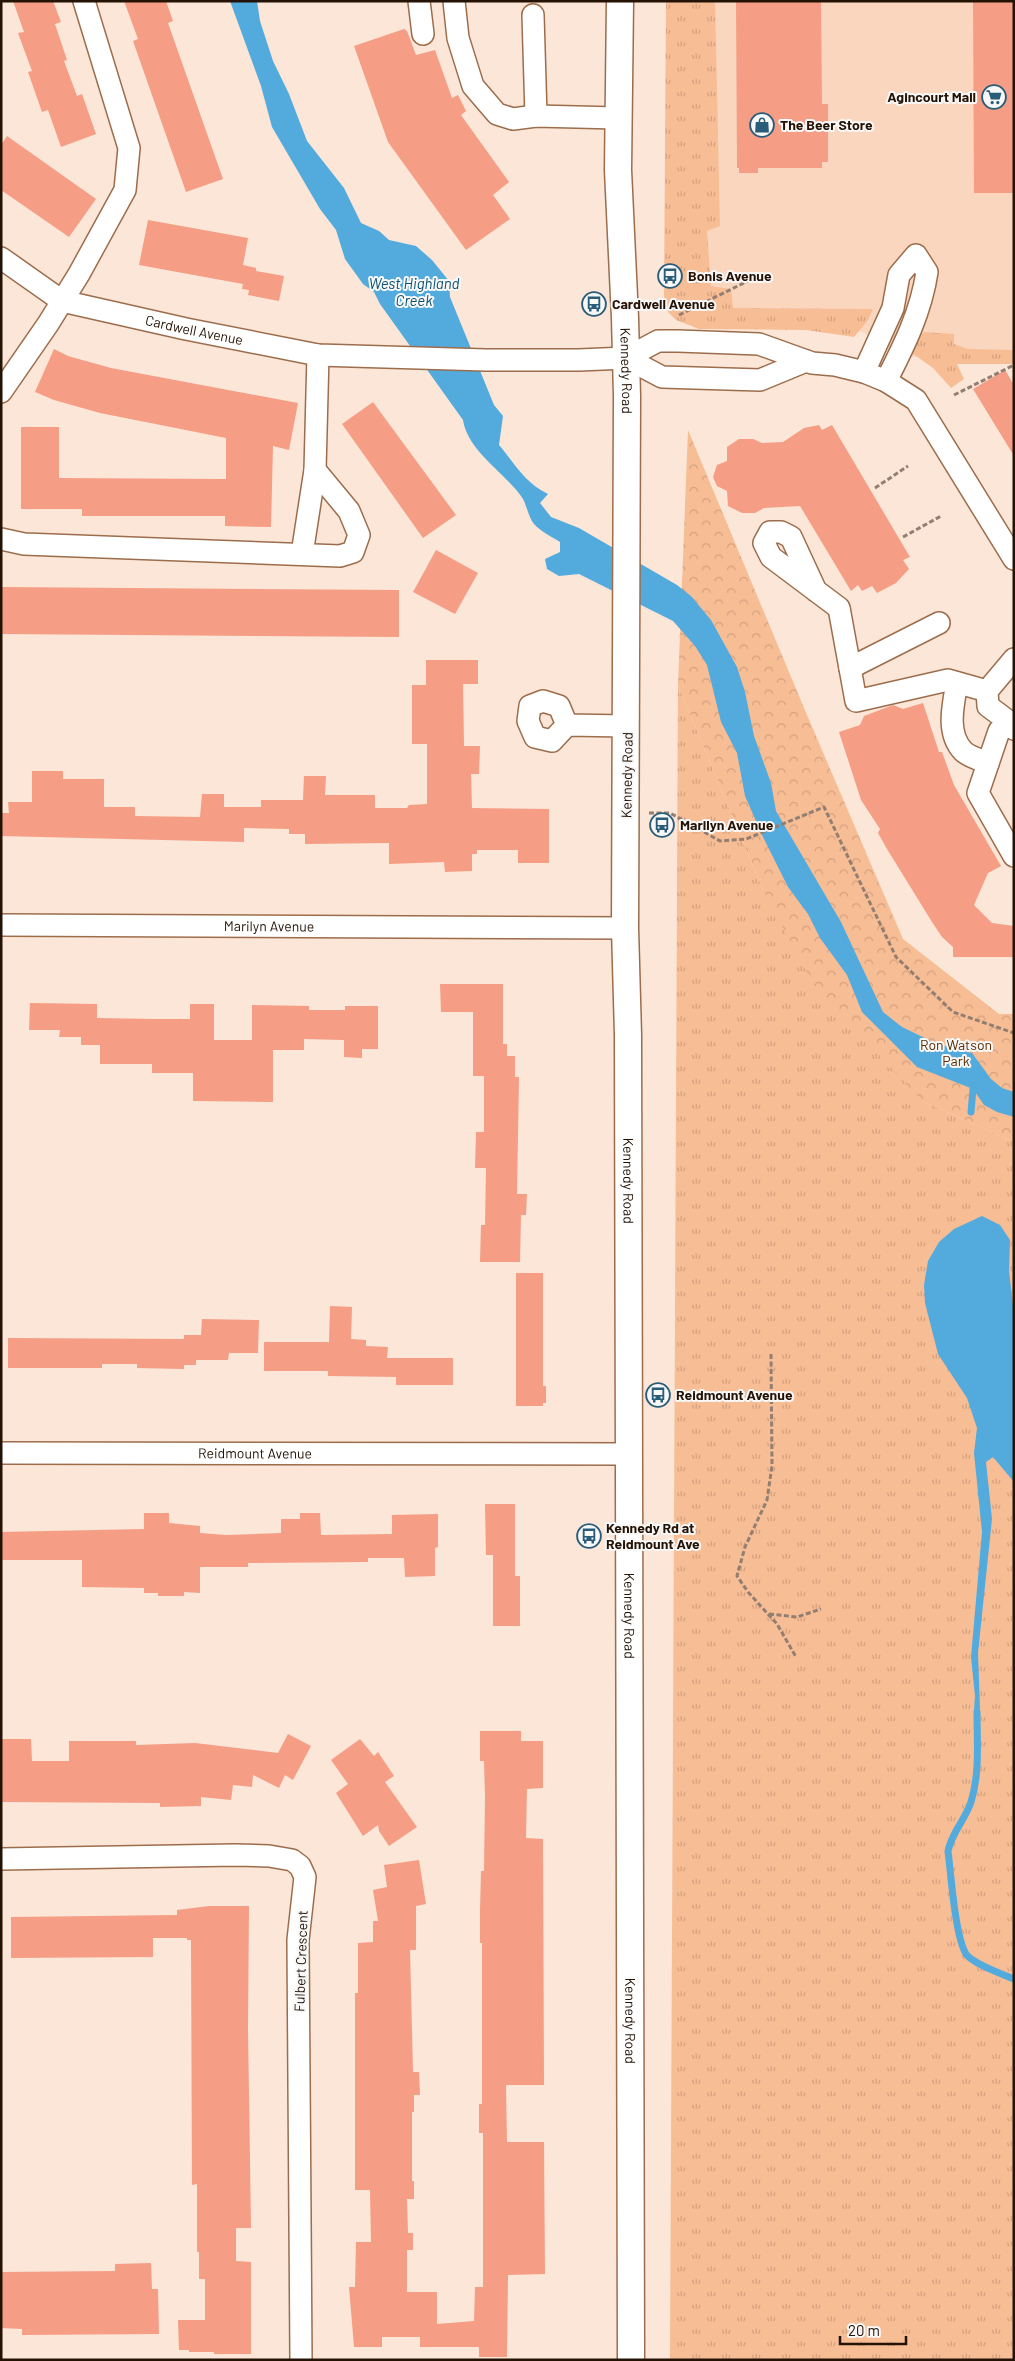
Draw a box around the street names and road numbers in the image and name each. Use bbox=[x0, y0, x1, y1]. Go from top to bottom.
street label: Cardwell Avenue bbox=[144, 311, 245, 348]
street label: Kennedy Road bbox=[617, 327, 636, 414]
street label: Kennedy Road bbox=[617, 732, 636, 818]
street label: Marilyn Avenue bbox=[224, 917, 314, 935]
street label: Kennedy Road bbox=[620, 1138, 637, 1224]
street label: Reidmount Avenue bbox=[198, 1444, 312, 1461]
street label: Kennedy Road bbox=[621, 1573, 638, 1659]
street label: Fulbert Crescent bbox=[290, 1910, 311, 2012]
street label: Kennedy Road bbox=[622, 1978, 639, 2064]

